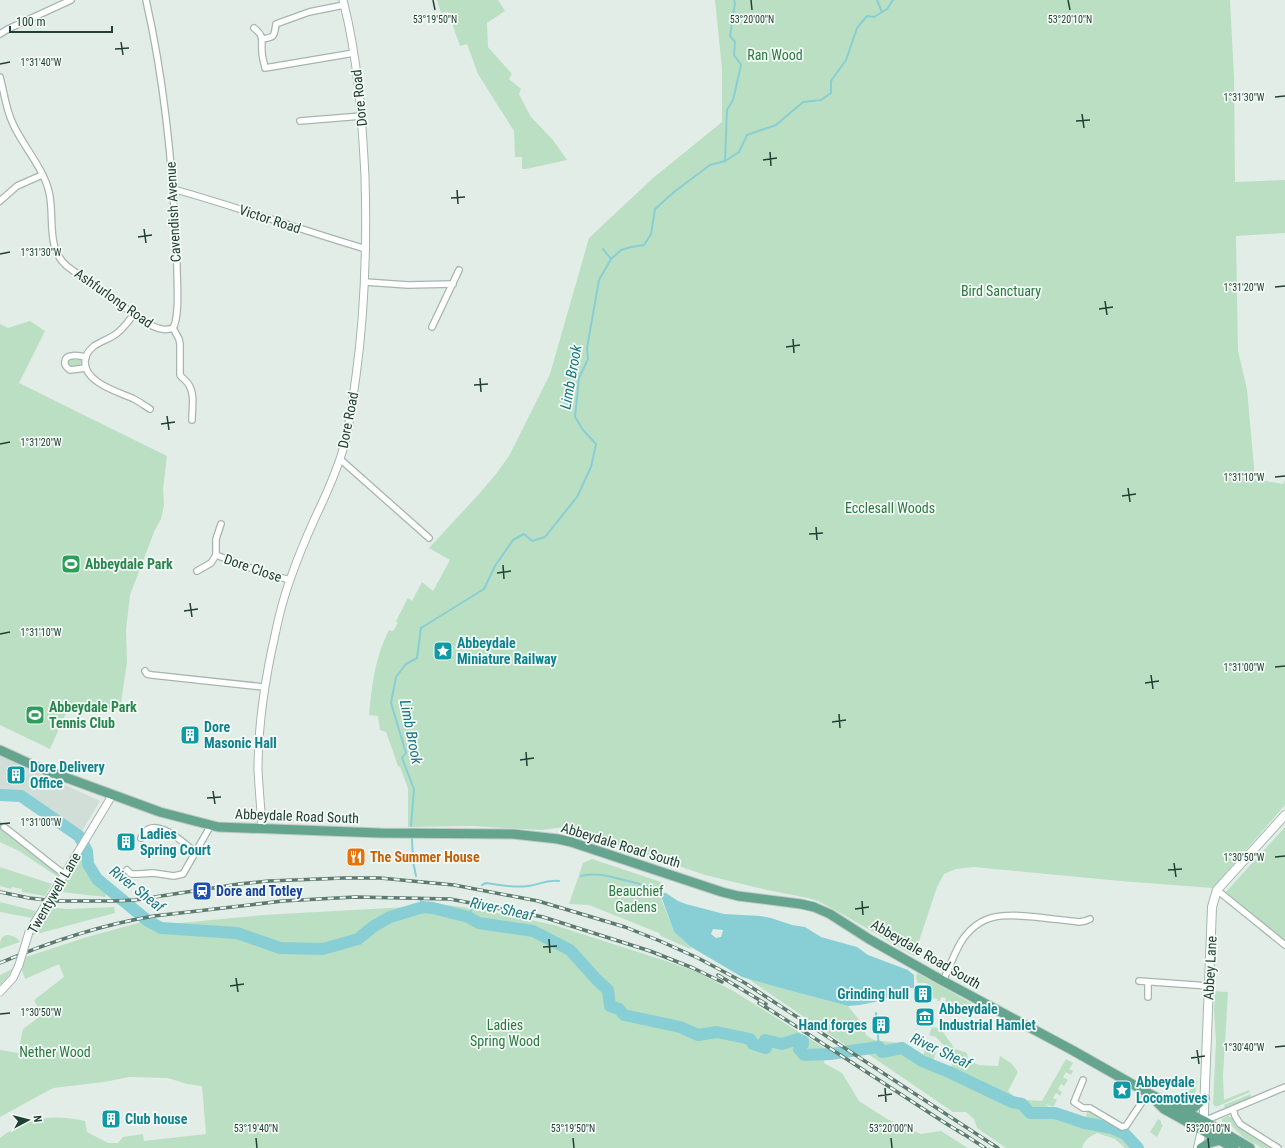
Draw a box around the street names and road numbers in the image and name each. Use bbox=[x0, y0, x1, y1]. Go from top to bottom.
street label: Dore Road bbox=[348, 69, 370, 127]
street label: Cavendish Avenue bbox=[162, 161, 184, 263]
street label: Victor Road bbox=[237, 201, 303, 237]
street label: Ashfurlong Road bbox=[72, 265, 156, 331]
street label: Dore Road bbox=[335, 390, 361, 450]
street label: Dore Close bbox=[222, 551, 284, 585]
street label: Abbeydale Road South bbox=[235, 806, 359, 826]
street label: Abbeydale Road South bbox=[559, 819, 683, 871]
street label: Twentywell Lane bbox=[24, 849, 84, 937]
street label: Abbeydale Road South bbox=[868, 916, 984, 992]
street label: Abbey Lane bbox=[1200, 935, 1220, 1000]

